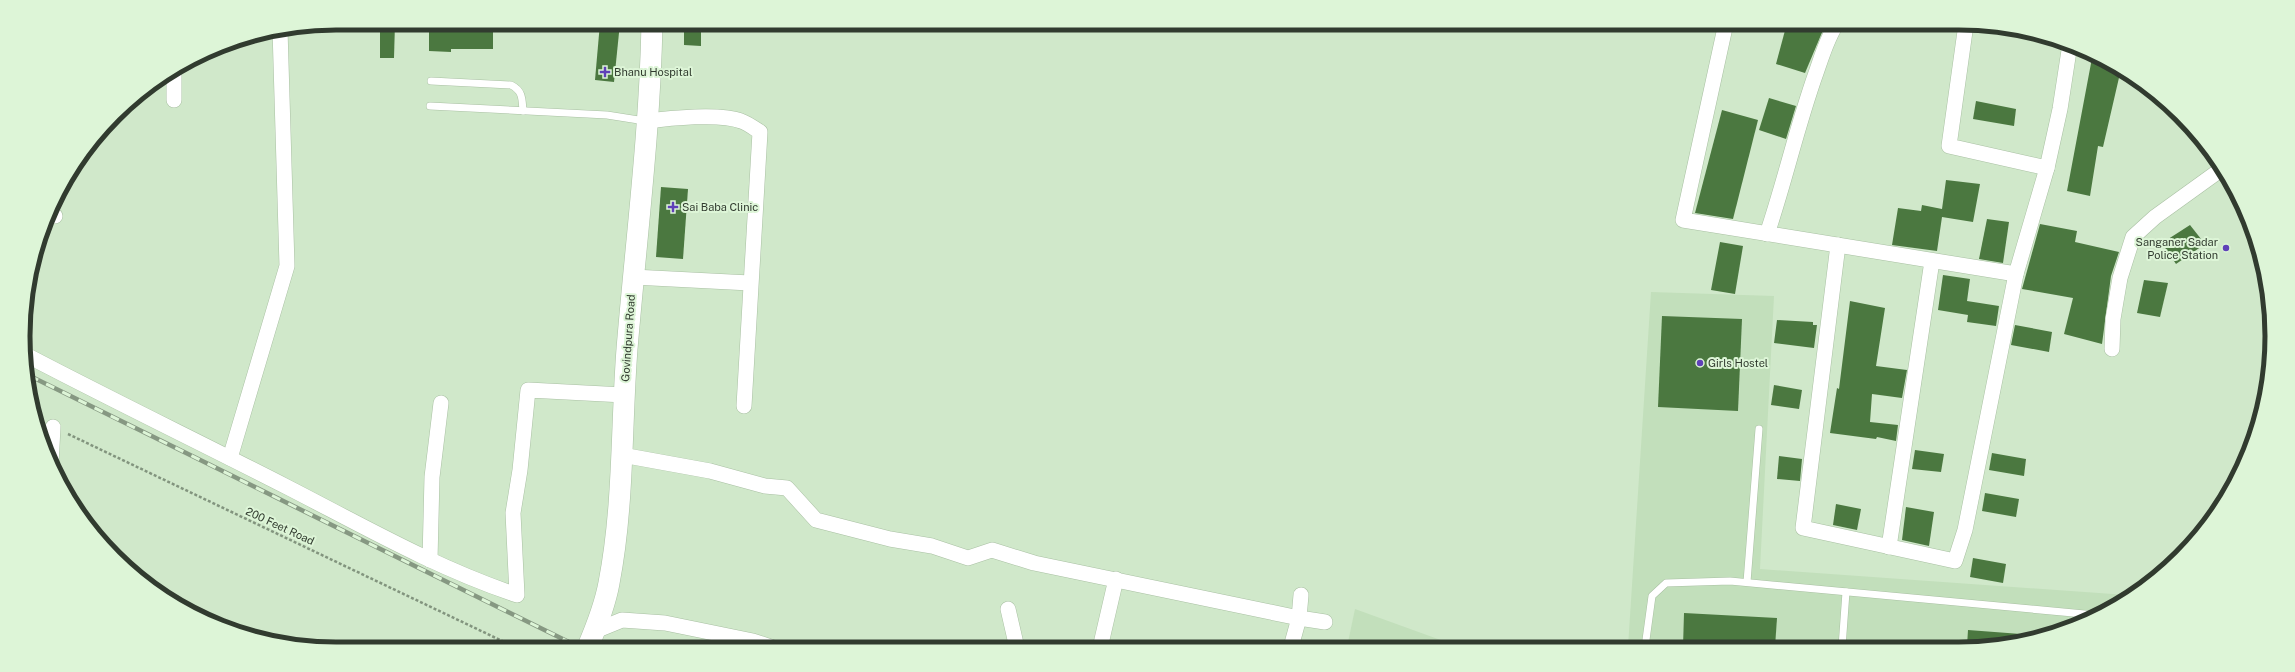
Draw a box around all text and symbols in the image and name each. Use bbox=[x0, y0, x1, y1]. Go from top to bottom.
marker: Bhanu Hospital bbox=[599, 66, 611, 78]
place label: Bhanu Hospital bbox=[614, 66, 692, 78]
marker: Sai Baba Clinic bbox=[667, 201, 679, 213]
place label: Sai Baba Clinic bbox=[682, 201, 758, 213]
place label: Sanganer Sadar Police Station bbox=[2136, 236, 2218, 261]
marker: Sanganer Sadar Police Station bbox=[2221, 243, 2231, 253]
street label: Govindpura Road bbox=[619, 294, 637, 382]
place label: Girls Hostel bbox=[1708, 357, 1768, 369]
marker: Girls Hostel bbox=[1695, 358, 1705, 368]
street label: 200 Feet Road bbox=[244, 505, 316, 547]

